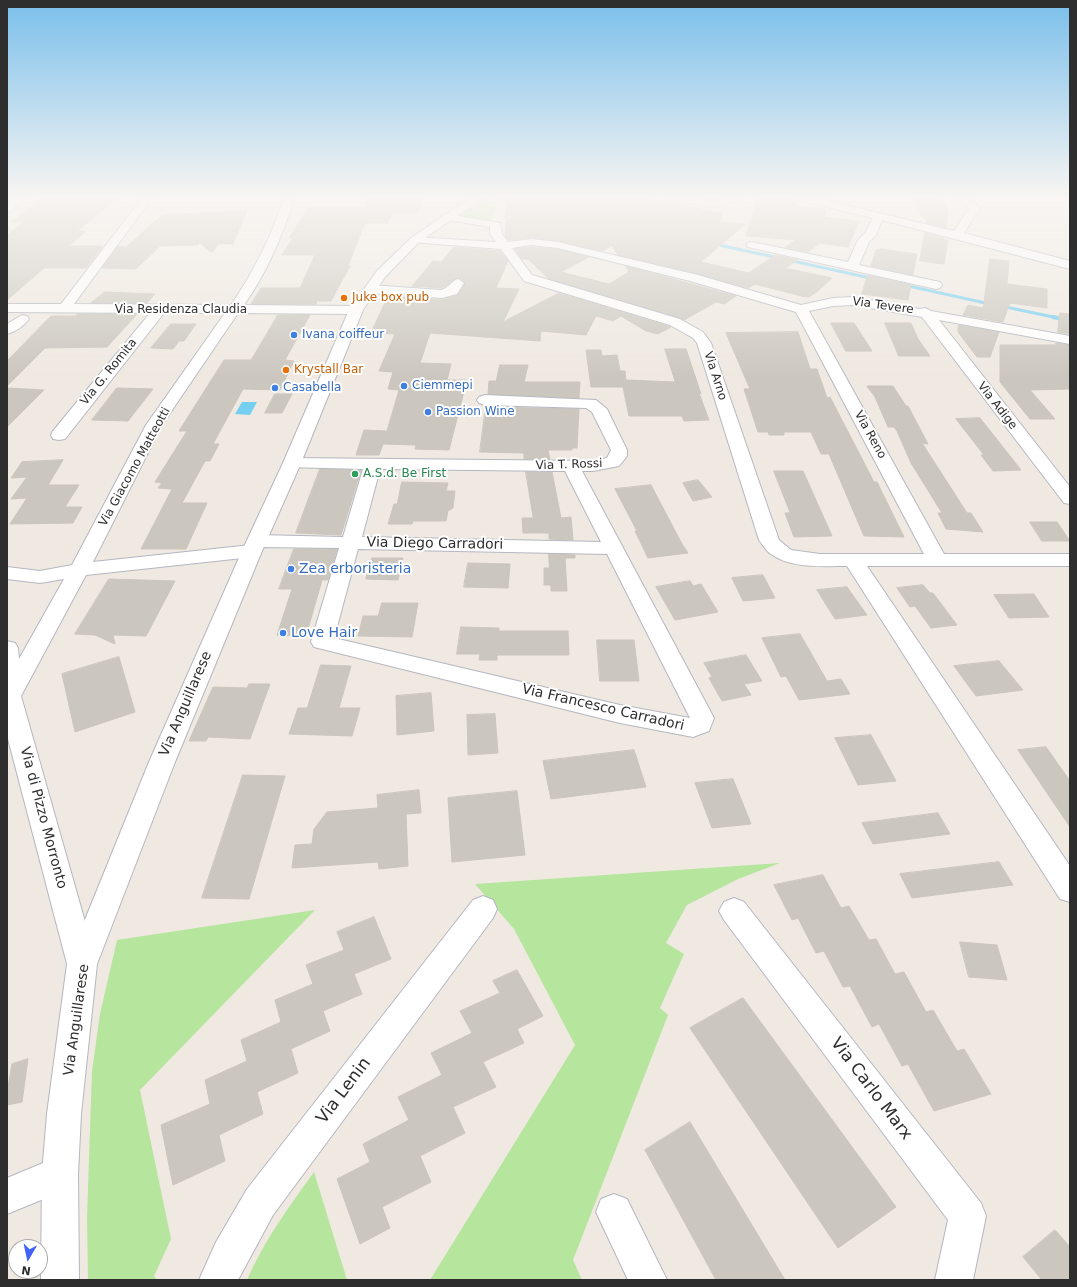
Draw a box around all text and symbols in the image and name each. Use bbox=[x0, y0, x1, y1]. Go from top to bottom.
place label: Juke box pub bbox=[352, 291, 429, 305]
marker: Juke box pub bbox=[339, 293, 349, 303]
street label: Via Tevere bbox=[851, 295, 915, 317]
street label: Via Residenza Claudia bbox=[115, 303, 247, 317]
place label: Ivana coiffeur bbox=[302, 328, 384, 342]
marker: Ivana coiffeur bbox=[289, 330, 299, 340]
street label: Via G. Romita bbox=[78, 336, 140, 408]
street label: Via Arno bbox=[700, 350, 730, 402]
place label: Krystall Bar bbox=[294, 363, 363, 377]
marker: Krystall Bar bbox=[281, 365, 291, 375]
place label: Ciemmepi bbox=[412, 379, 473, 393]
street label: Via Adige bbox=[974, 379, 1020, 433]
place label: Casabella bbox=[283, 381, 341, 395]
marker: Ciemmepi bbox=[399, 381, 409, 391]
marker: Casabella bbox=[270, 383, 280, 393]
street label: Via Giacomo Matteotti bbox=[96, 405, 174, 529]
place label: Passion Wine bbox=[436, 405, 515, 419]
marker: Passion Wine bbox=[423, 407, 433, 417]
street label: Via Reno bbox=[851, 409, 889, 461]
street label: Via T. Rossi bbox=[535, 457, 603, 473]
place label: A.S.d. Be First bbox=[363, 467, 446, 481]
marker: A.S.d. Be First bbox=[350, 469, 360, 479]
street label: Via Diego Carradori bbox=[367, 534, 503, 554]
place label: Zea erboristeria bbox=[299, 561, 411, 577]
marker: Zea erboristeria bbox=[286, 564, 296, 574]
place label: Love Hair bbox=[291, 625, 357, 641]
marker: Love Hair bbox=[278, 628, 288, 638]
street label: Via Anguillarese bbox=[156, 649, 216, 759]
street label: Via Francesco Carradori bbox=[520, 681, 686, 735]
street label: Via di Pizzo Morronto bbox=[16, 745, 70, 891]
street label: Via Anguillarese bbox=[61, 963, 93, 1077]
street label: Via Carlo Marx bbox=[826, 1034, 916, 1144]
street label: Via Lenin bbox=[312, 1054, 376, 1128]
north arrow bbox=[8, 1239, 48, 1279]
text: N bbox=[21, 1263, 32, 1277]

